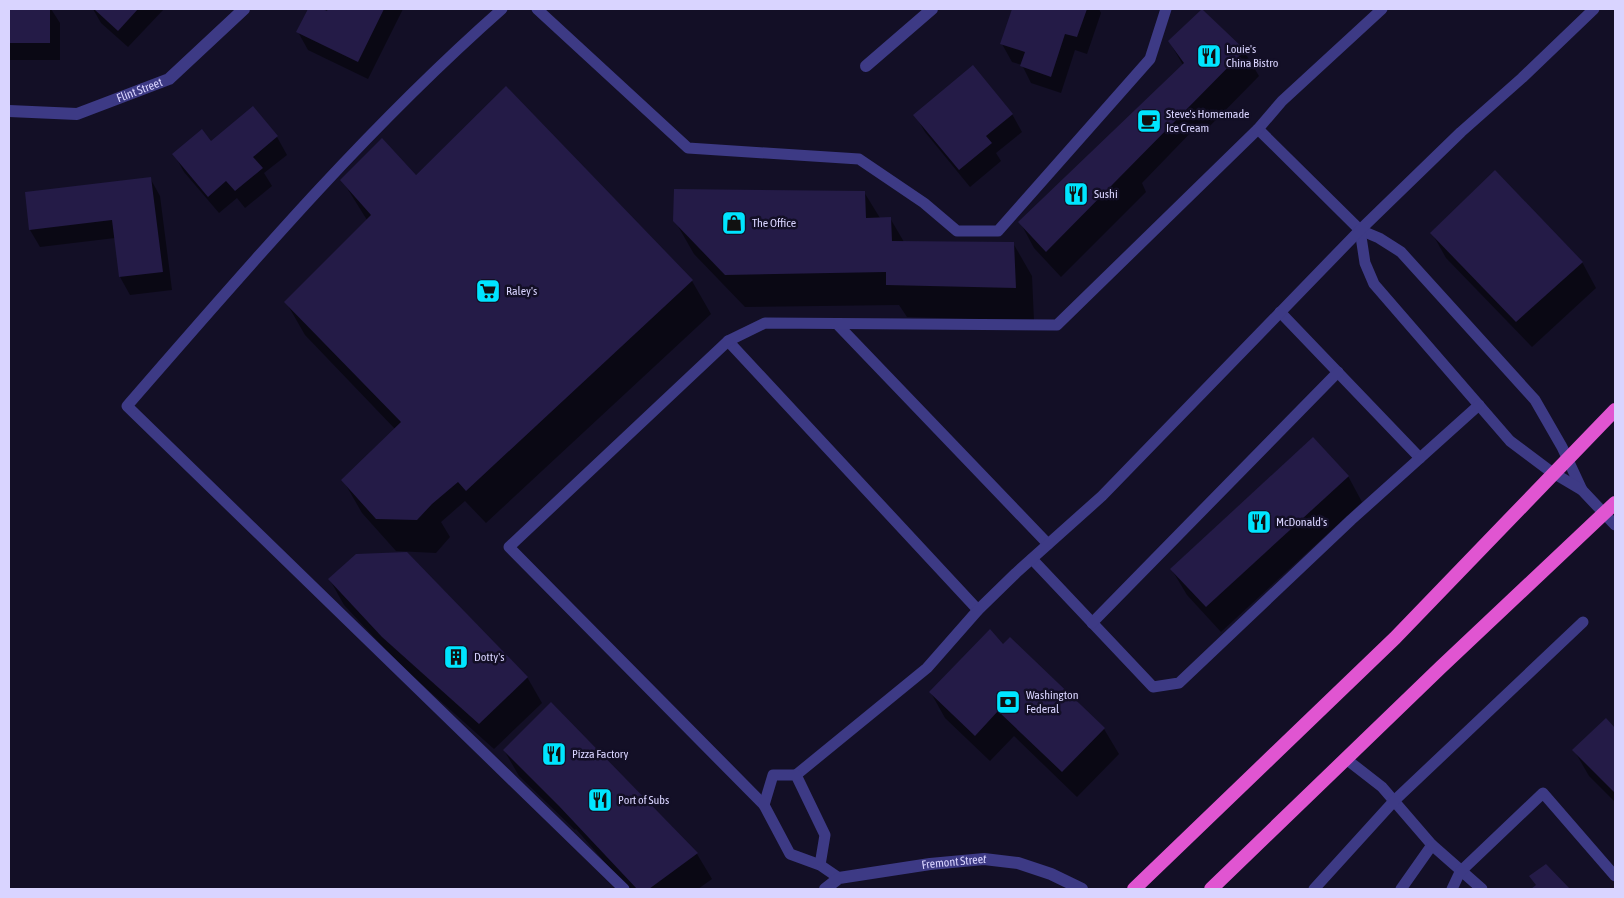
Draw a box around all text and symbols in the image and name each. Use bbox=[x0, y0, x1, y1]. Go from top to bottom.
place label: Louie's China Bistro bbox=[1226, 42, 1279, 70]
restaurant icon: Louie's China Bistro bbox=[1196, 43, 1222, 69]
street label: Flint Street bbox=[115, 75, 165, 105]
place label: Steve's Homemade Ice Cream bbox=[1166, 107, 1250, 135]
cafe icon: Steve's Homemade Ice Cream bbox=[1136, 108, 1162, 134]
restaurant icon: Sushi bbox=[1063, 181, 1089, 207]
place label: Sushi bbox=[1094, 187, 1118, 201]
shop icon: The Office bbox=[721, 210, 747, 236]
place label: The Office bbox=[752, 216, 796, 230]
supermarket icon: Raley's bbox=[475, 278, 501, 304]
place label: Raley's bbox=[506, 284, 537, 298]
restaurant icon: McDonald's bbox=[1246, 509, 1272, 535]
place label: McDonald's bbox=[1276, 515, 1327, 529]
building icon: Dotty's bbox=[443, 644, 469, 670]
place label: Dotty's bbox=[474, 650, 504, 664]
place label: Washington Federal bbox=[1026, 688, 1079, 716]
bank icon: Washington Federal bbox=[995, 689, 1021, 715]
restaurant icon: Pizza Factory bbox=[541, 741, 567, 767]
place label: Pizza Factory bbox=[572, 747, 628, 761]
restaurant icon: Port of Subs bbox=[587, 787, 613, 813]
place label: Port of Subs bbox=[618, 793, 669, 807]
street label: Fremont Street bbox=[921, 852, 988, 872]

